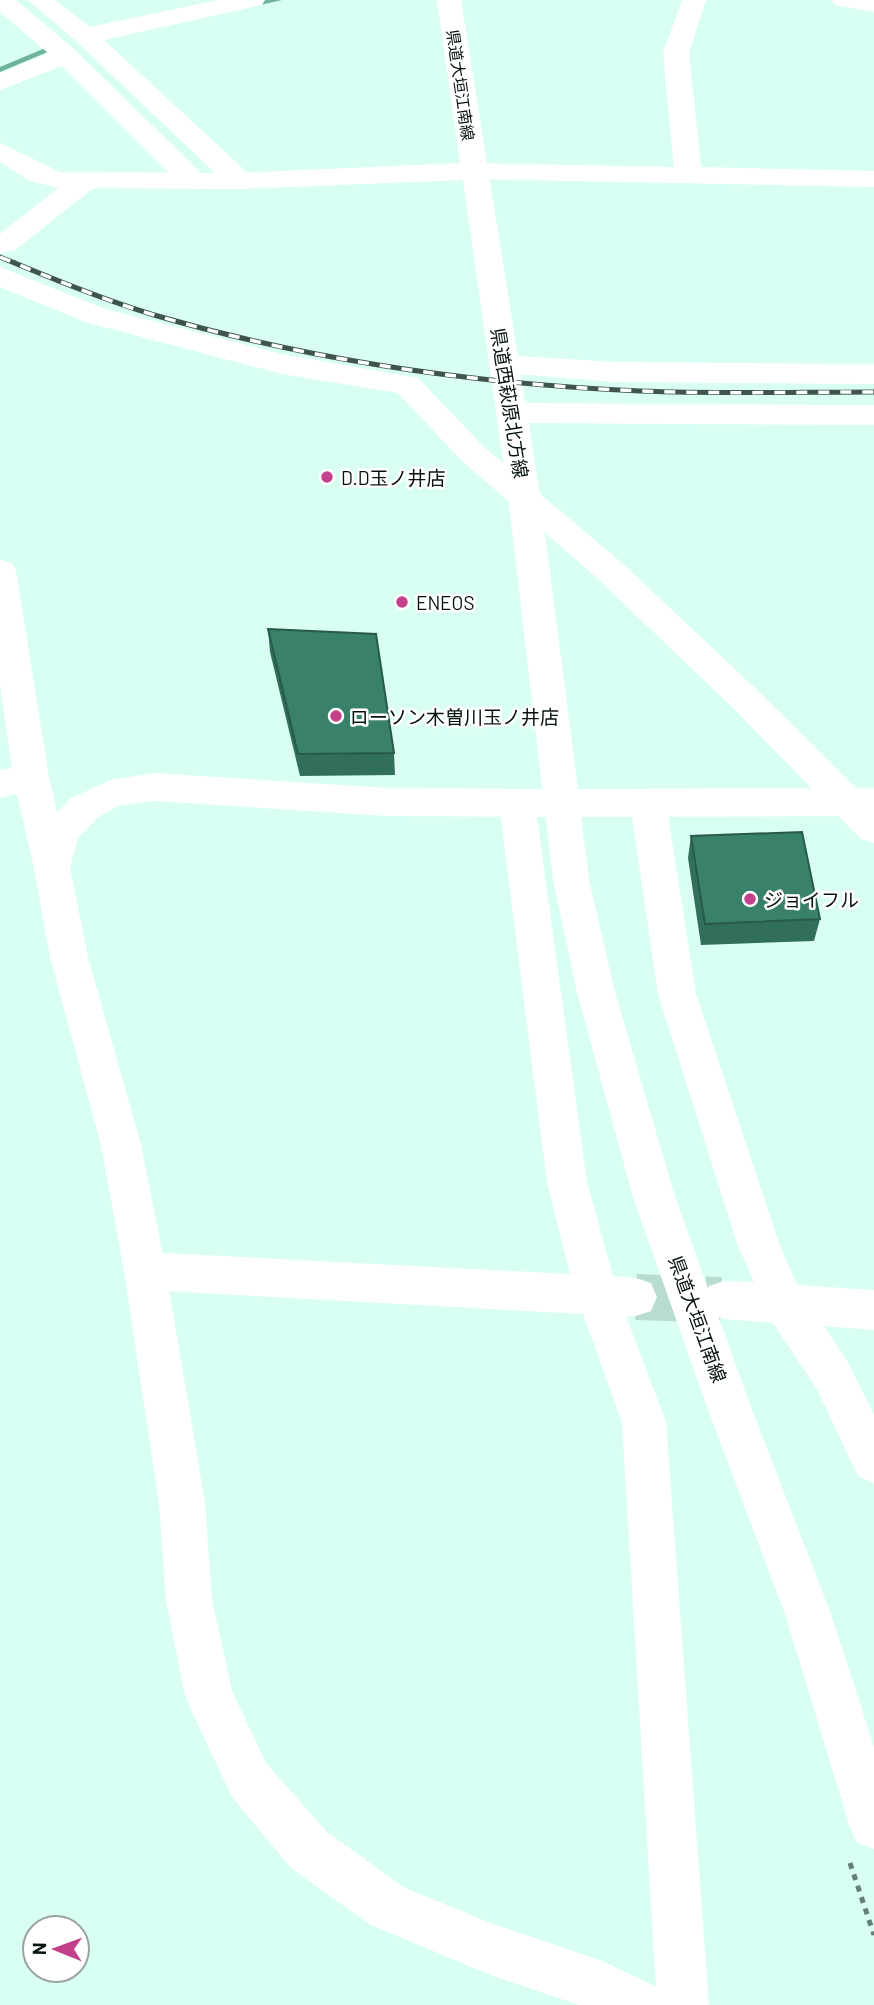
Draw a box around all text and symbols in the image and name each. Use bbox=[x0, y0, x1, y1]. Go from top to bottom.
street label: 県道大垣江南線 bbox=[444, 28, 478, 142]
street label: 県道西萩原北方線 bbox=[487, 326, 533, 480]
place label: D.D玉ノ井店 bbox=[341, 466, 446, 489]
marker: D.D玉ノ井店 bbox=[319, 469, 335, 485]
place label: ENEOS bbox=[416, 591, 474, 614]
marker: ENEOS bbox=[394, 594, 410, 610]
place label: ローソン木曽川玉ノ井店 bbox=[350, 705, 559, 728]
marker: ローソン木曽川玉ノ井店 bbox=[328, 708, 344, 724]
place label: ジョイフル bbox=[764, 888, 859, 911]
marker: ジョイフル bbox=[742, 891, 758, 907]
street label: 県道大垣江南線 bbox=[664, 1253, 732, 1385]
north arrow bbox=[21, 1914, 91, 1984]
text: N bbox=[27, 1942, 50, 1955]

